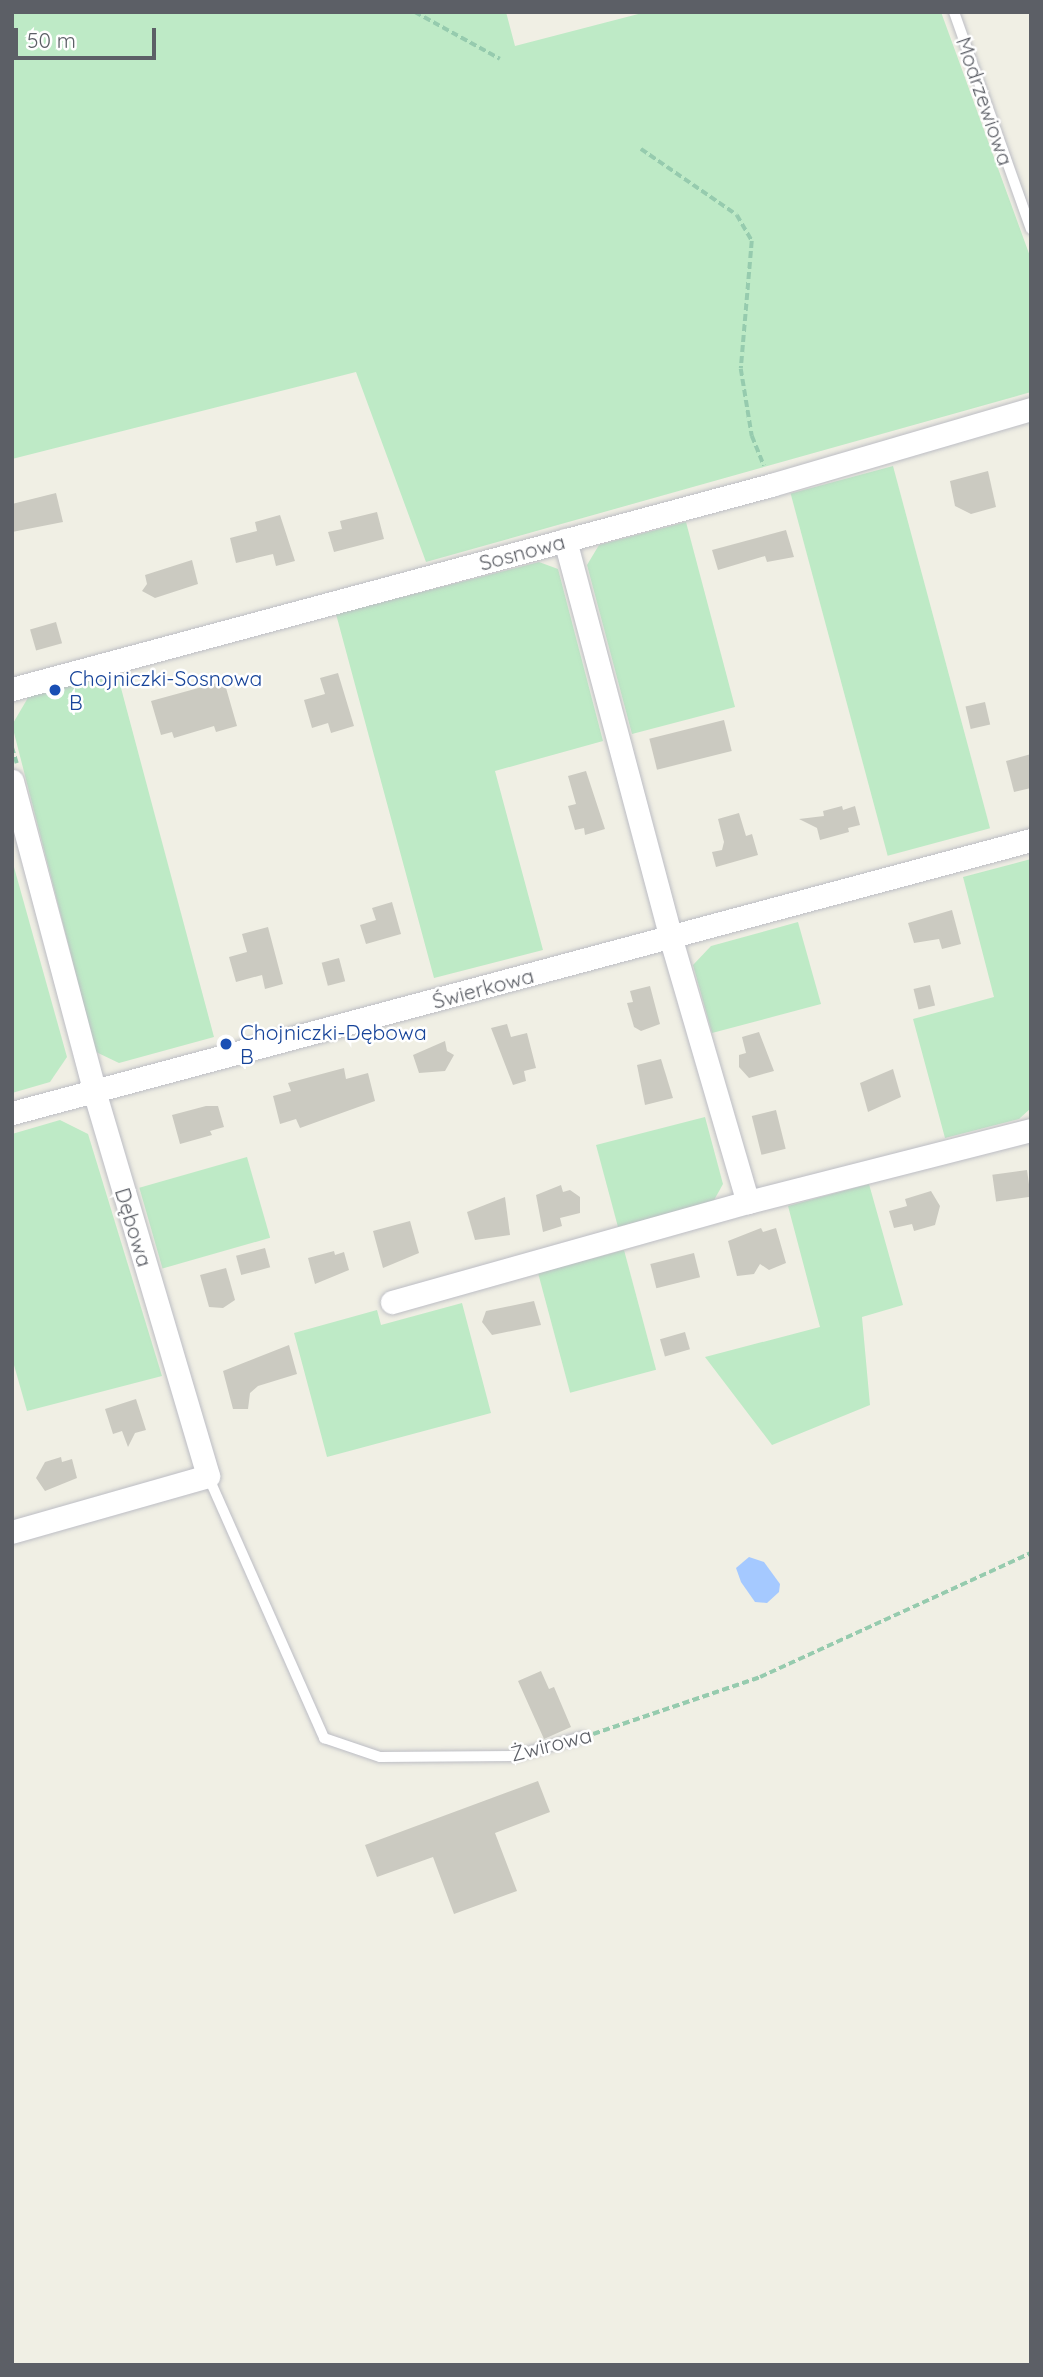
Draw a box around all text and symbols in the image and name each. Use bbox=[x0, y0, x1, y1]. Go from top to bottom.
scale bar bbox=[18, 14, 159, 58]
text: 50 m bbox=[27, 27, 76, 53]
street label: Modrzewiowa bbox=[951, 33, 1019, 169]
street label: Sosnowa bbox=[476, 528, 568, 576]
place label: Chojniczki-Sosnowa B bbox=[69, 665, 262, 715]
marker: Chojniczki-Sosnowa B bbox=[47, 682, 63, 698]
street label: Świerkowa bbox=[429, 962, 537, 1014]
place label: Chojniczki-Dębowa B bbox=[240, 1019, 427, 1069]
marker: Chojniczki-Dębowa B bbox=[218, 1036, 234, 1052]
street label: Dębowa bbox=[110, 1185, 158, 1269]
street label: Żwirowa bbox=[508, 1722, 594, 1766]

